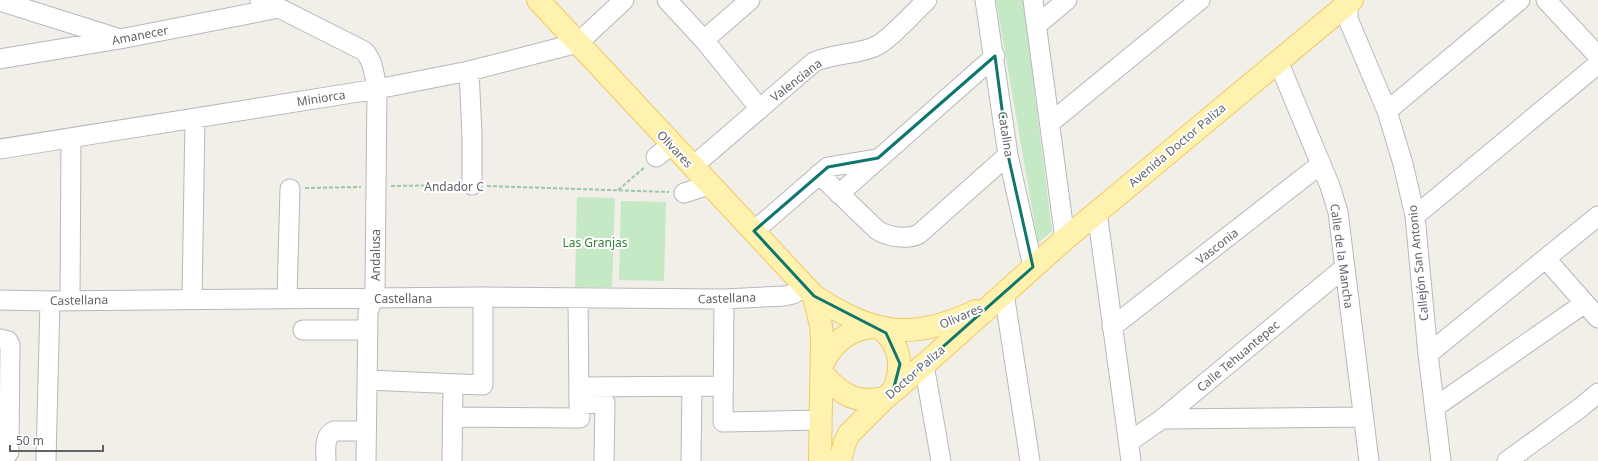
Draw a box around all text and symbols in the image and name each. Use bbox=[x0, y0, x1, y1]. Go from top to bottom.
street label: Amanecer bbox=[110, 21, 170, 49]
street label: Valenciana bbox=[767, 55, 825, 105]
street label: Miniorca bbox=[295, 86, 347, 110]
street label: Avenida Doctor Paliza bbox=[1125, 99, 1229, 191]
street label: Catalina bbox=[994, 110, 1018, 158]
street label: Olivares bbox=[653, 127, 697, 172]
street label: Andador C bbox=[424, 178, 484, 195]
street label: Calle de la Mancha bbox=[1326, 203, 1358, 309]
street label: Callejón San Antonio bbox=[1403, 204, 1433, 322]
street label: Vasconia bbox=[1192, 224, 1242, 268]
street label: Andalusa bbox=[367, 229, 384, 281]
park label: Las Granjas bbox=[562, 234, 628, 251]
street label: Castellana bbox=[698, 288, 756, 308]
street label: Castellana bbox=[374, 290, 432, 307]
street label: Castellana bbox=[50, 291, 108, 309]
street label: Olivares bbox=[937, 299, 986, 333]
street label: Calle Tehuantepec bbox=[1193, 316, 1283, 396]
street label: Doctor Paliza bbox=[881, 341, 949, 403]
scale bar bbox=[10, 427, 103, 453]
text: 50 m bbox=[16, 432, 44, 449]

